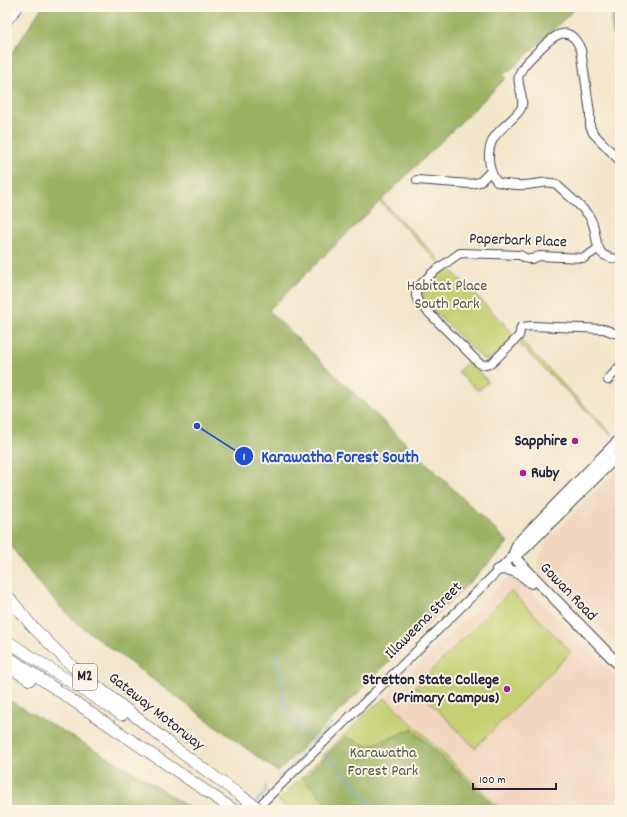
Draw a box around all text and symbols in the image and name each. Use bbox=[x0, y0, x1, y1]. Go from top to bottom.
street label: Paperbark Place bbox=[469, 228, 567, 254]
park label: Habitat Place South Park bbox=[407, 275, 487, 316]
place label: Sapphire bbox=[514, 430, 567, 453]
marker: Sapphire bbox=[570, 436, 580, 446]
callout: Karawatha Forest South bbox=[234, 442, 427, 471]
text: Karawatha Forest South bbox=[261, 447, 419, 471]
text: 1 bbox=[243, 449, 246, 466]
place label: Ruby bbox=[531, 462, 561, 485]
marker: Ruby bbox=[518, 468, 528, 478]
street label: Gowan Road bbox=[534, 557, 602, 627]
street label: Illaweena Street bbox=[380, 577, 468, 665]
road number: M2 bbox=[73, 664, 97, 690]
street label: Gateway Motorway bbox=[103, 667, 209, 757]
place label: Stretton State College (Primary Campus) bbox=[362, 669, 499, 710]
marker: Stretton State College (Primary Campus) bbox=[502, 684, 512, 694]
park label: Karawatha Forest Park bbox=[348, 742, 418, 783]
scale bar bbox=[473, 765, 556, 791]
text: 100 m bbox=[479, 772, 506, 789]

